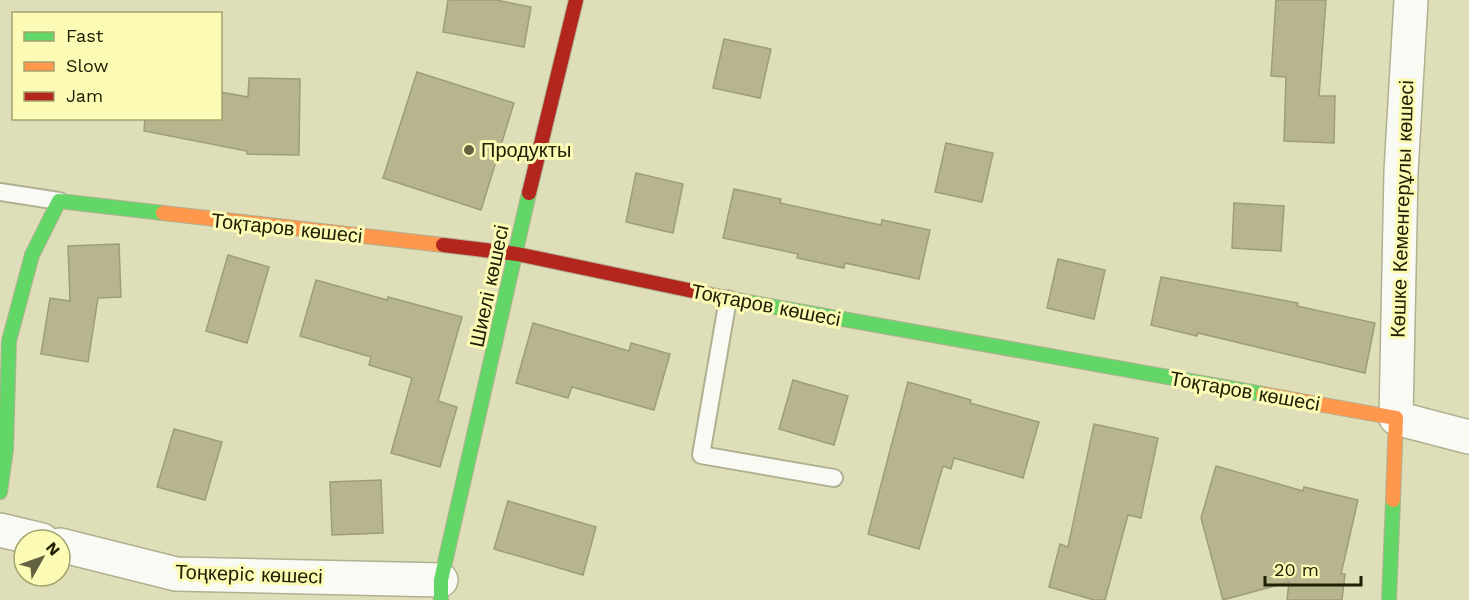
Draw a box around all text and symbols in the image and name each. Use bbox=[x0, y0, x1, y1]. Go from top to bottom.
legend bbox=[12, 12, 222, 120]
text: Fast bbox=[66, 25, 104, 46]
text: Slow bbox=[66, 55, 109, 76]
street label: Көшке Кеменгерұлы көшесі bbox=[1386, 80, 1418, 338]
text: Jam bbox=[66, 85, 103, 106]
place label: Продукты bbox=[481, 138, 571, 162]
marker: Продукты bbox=[462, 143, 476, 157]
street label: Тоқтаров көшесі bbox=[210, 208, 364, 248]
street label: Шиелі көшесі bbox=[464, 223, 514, 349]
street label: Тоқтаров көшесі bbox=[689, 279, 843, 331]
street label: Тоқтаров көшесі bbox=[1168, 366, 1322, 416]
north arrow bbox=[12, 528, 72, 588]
text: N bbox=[42, 538, 64, 559]
scale bar bbox=[1265, 549, 1361, 587]
street label: Тоңкерiс көшесі bbox=[175, 559, 323, 589]
text: 20 m bbox=[1274, 559, 1319, 580]

